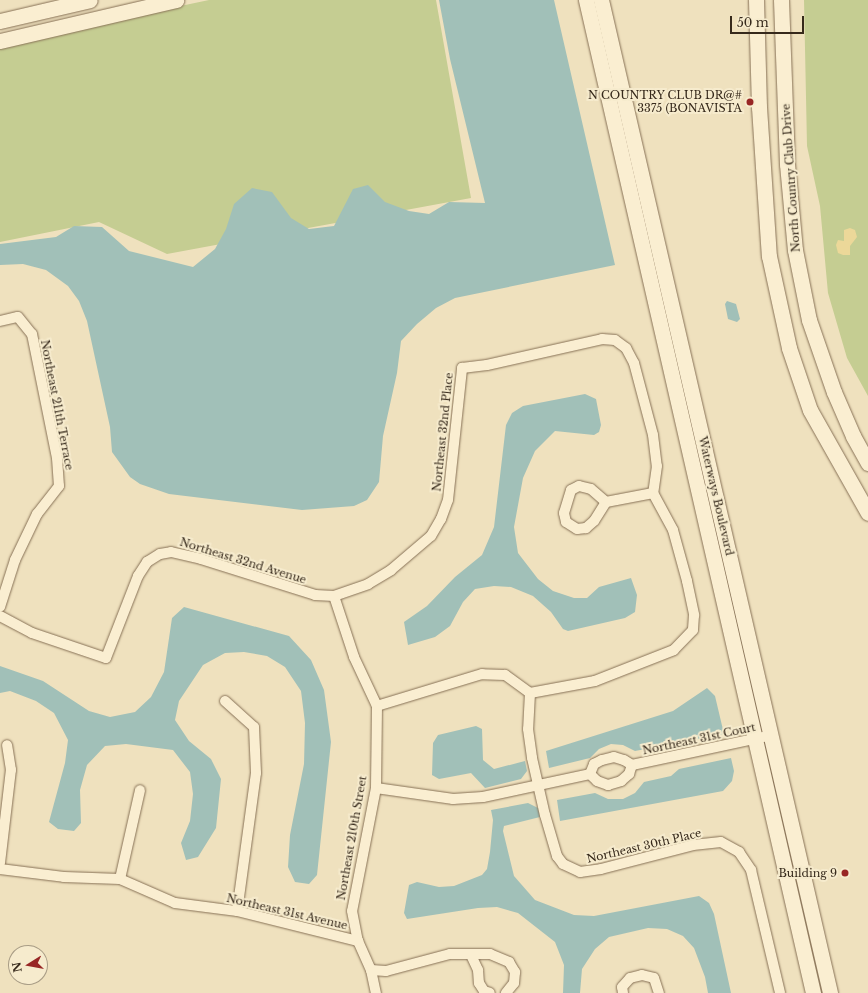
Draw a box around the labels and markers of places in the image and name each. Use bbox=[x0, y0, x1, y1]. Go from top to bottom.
place label: N COUNTRY CLUB DR@# 3375 (BONAVISTA bbox=[588, 89, 742, 115]
marker: N COUNTRY CLUB DR@# 3375 (BONAVISTA bbox=[745, 97, 755, 107]
place label: Building 9 bbox=[778, 866, 837, 880]
marker: Building 9 bbox=[840, 868, 850, 878]

